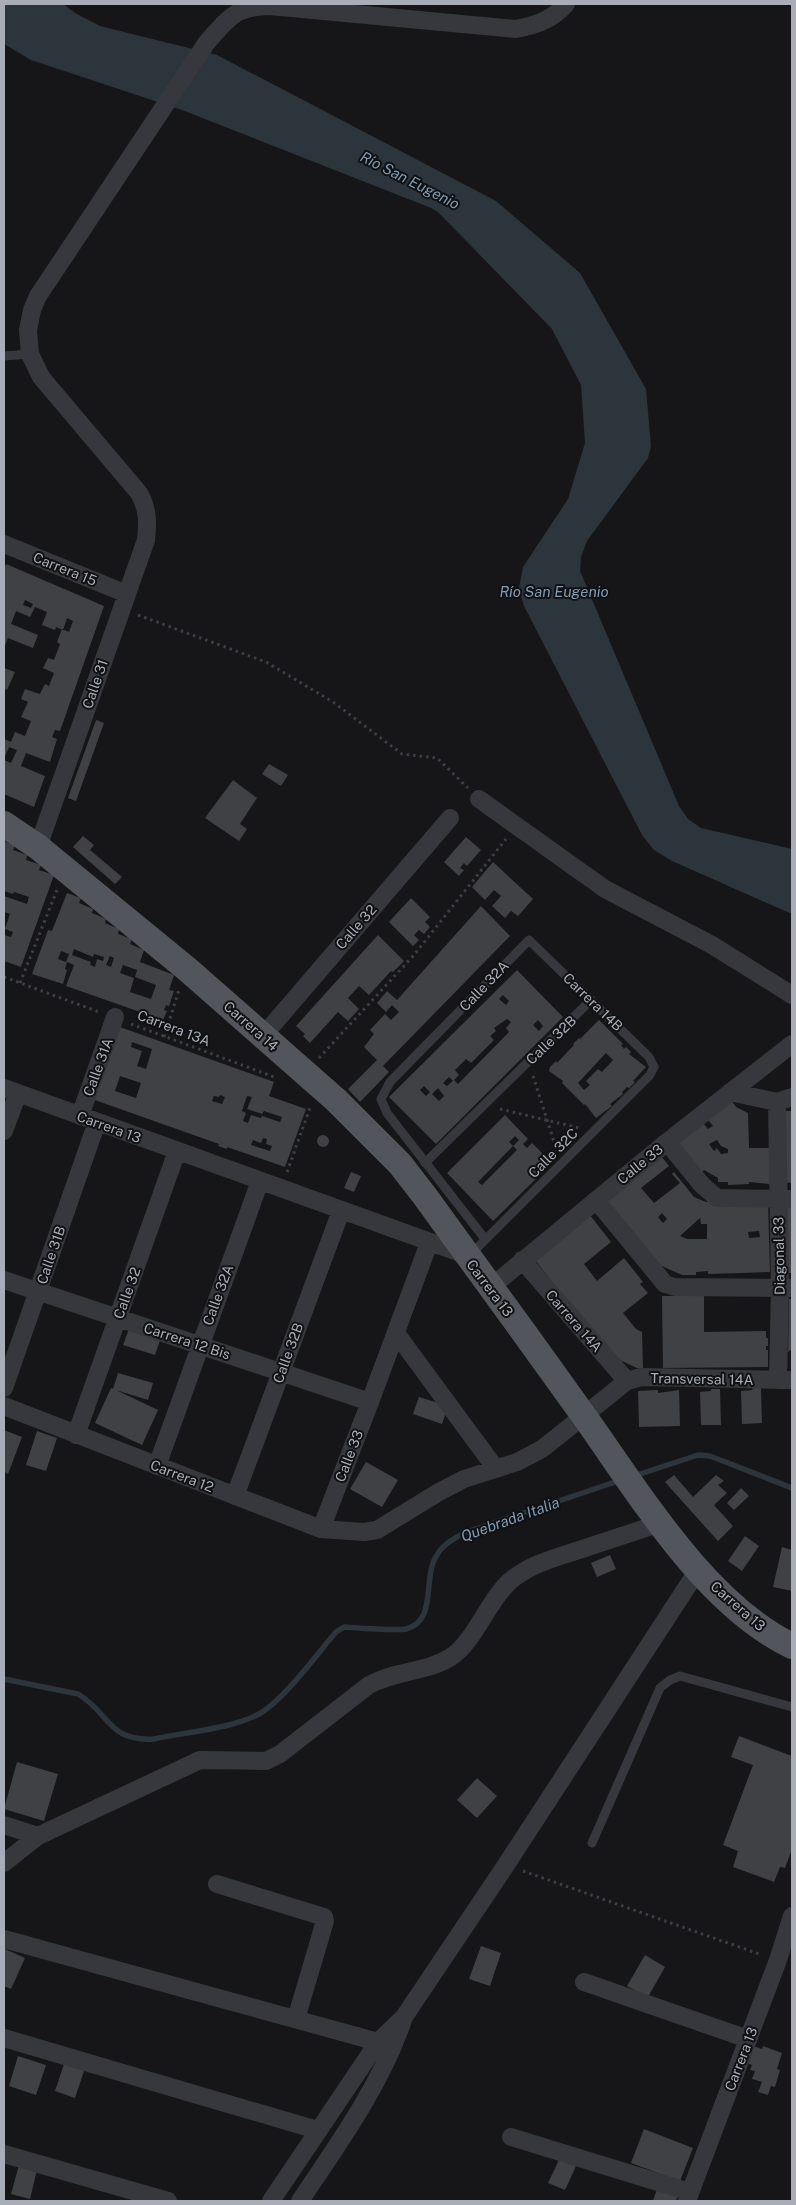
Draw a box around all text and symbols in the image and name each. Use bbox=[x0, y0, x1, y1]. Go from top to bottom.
water label: Río San Eugenio bbox=[358, 148, 462, 212]
street label: Carrera 15 bbox=[31, 549, 99, 589]
water label: Río San Eugenio bbox=[499, 583, 609, 600]
street label: Calle 31 bbox=[79, 657, 111, 711]
street label: Calle 32 bbox=[332, 902, 380, 952]
street label: Calle 32A bbox=[456, 958, 512, 1014]
street label: Carrera 14B bbox=[560, 970, 626, 1034]
street label: Carrera 14 bbox=[220, 998, 282, 1054]
street label: Carrera 13A bbox=[135, 1007, 213, 1049]
street label: Calle 32B bbox=[523, 1012, 579, 1068]
street label: Calle 31A bbox=[80, 1036, 116, 1098]
street label: Carrera 13 bbox=[75, 1108, 143, 1146]
street label: Calle 32C bbox=[525, 1125, 581, 1181]
street label: Calle 33 bbox=[614, 1141, 666, 1187]
street label: Diagonal 33 bbox=[770, 1217, 788, 1295]
street label: Calle 31B bbox=[34, 1224, 68, 1286]
street label: Carrera 13 bbox=[463, 1256, 517, 1320]
street label: Calle 32A bbox=[200, 1262, 236, 1328]
street label: Calle 32 bbox=[110, 1265, 144, 1321]
street label: Carrera 14A bbox=[543, 1287, 605, 1355]
street label: Carrera 12 Bis bbox=[142, 1320, 232, 1362]
street label: Calle 32B bbox=[270, 1321, 306, 1385]
street label: Transversal 14A bbox=[650, 1370, 754, 1388]
street label: Calle 33 bbox=[332, 1428, 366, 1484]
street label: Carrera 12 bbox=[148, 1457, 216, 1495]
water label: Quebrada Italia bbox=[458, 1493, 562, 1545]
street label: Carrera 13 bbox=[707, 1578, 769, 1634]
street label: Carrera 13 bbox=[722, 2025, 761, 2093]

